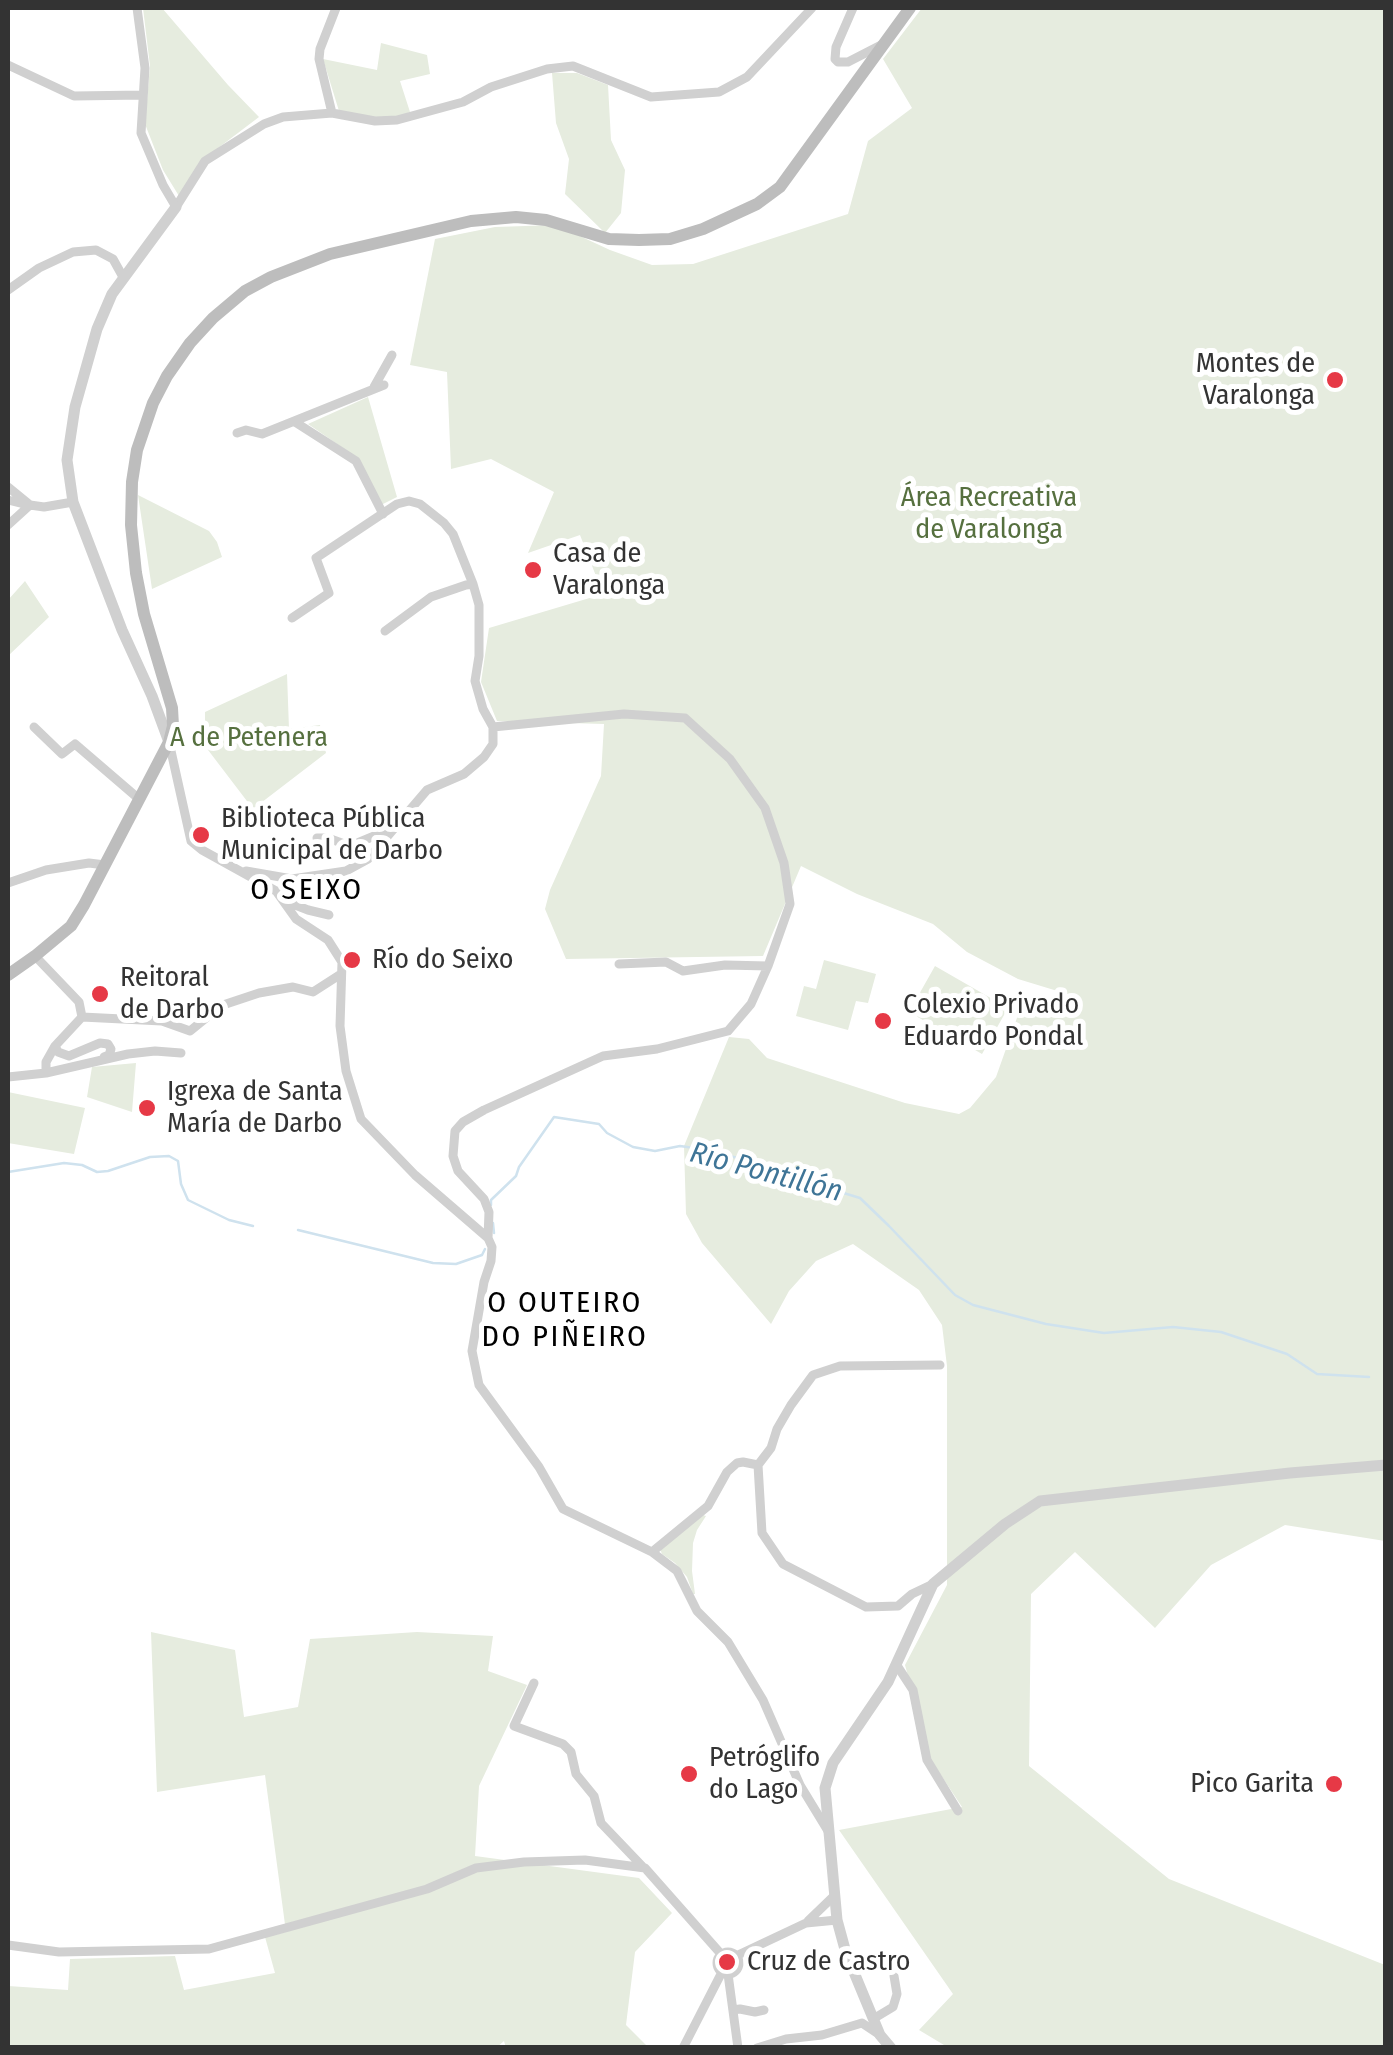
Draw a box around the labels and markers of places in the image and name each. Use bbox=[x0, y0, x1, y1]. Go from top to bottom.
place label: Montes de Varalonga bbox=[1196, 347, 1315, 413]
marker: Montes de Varalonga bbox=[1324, 369, 1346, 391]
place label: Casa de Varalonga bbox=[553, 537, 665, 603]
marker: Casa de Varalonga bbox=[522, 559, 544, 581]
place label: Biblioteca Pública Municipal de Darbo bbox=[221, 802, 443, 868]
marker: Biblioteca Pública Municipal de Darbo bbox=[190, 824, 212, 846]
place label: Río do Seixo bbox=[372, 943, 513, 977]
marker: Río do Seixo bbox=[341, 949, 363, 971]
place label: Reitoral de Darbo bbox=[120, 961, 225, 1027]
marker: Reitoral de Darbo bbox=[89, 983, 111, 1005]
place label: Colexio Privado Eduardo Pondal bbox=[903, 988, 1083, 1054]
marker: Colexio Privado Eduardo Pondal bbox=[872, 1010, 894, 1032]
place label: Igrexa de Santa María de Darbo bbox=[167, 1075, 343, 1141]
marker: Igrexa de Santa María de Darbo bbox=[136, 1097, 158, 1119]
place label: Petróglifo do Lago bbox=[709, 1741, 820, 1807]
marker: Petróglifo do Lago bbox=[678, 1763, 700, 1785]
place label: Pico Garita bbox=[1190, 1767, 1314, 1801]
marker: Pico Garita bbox=[1323, 1773, 1345, 1795]
place label: Cruz de Castro bbox=[747, 1945, 911, 1979]
marker: Cruz de Castro bbox=[716, 1951, 738, 1973]

